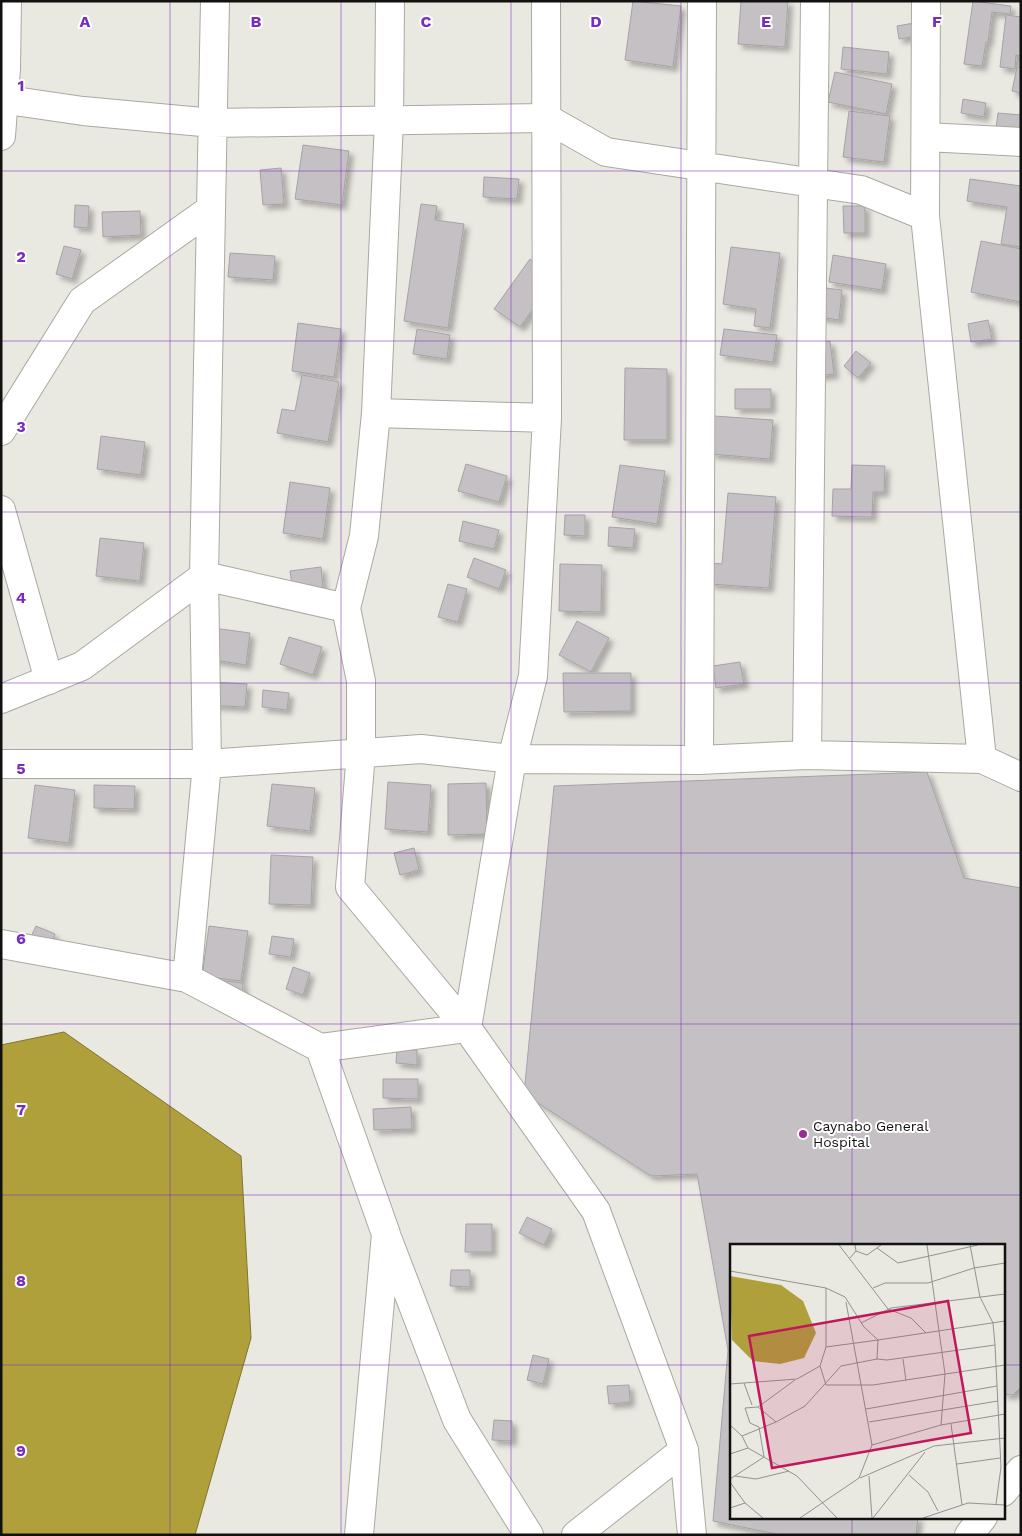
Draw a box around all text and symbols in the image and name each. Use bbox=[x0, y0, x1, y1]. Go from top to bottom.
text: A bbox=[80, 12, 91, 31]
text: B bbox=[251, 12, 262, 31]
text: C bbox=[421, 12, 432, 31]
text: D bbox=[590, 12, 602, 31]
text: E bbox=[761, 12, 771, 31]
text: F bbox=[932, 12, 942, 31]
text: 1 bbox=[18, 76, 24, 95]
text: 2 bbox=[16, 247, 26, 266]
text: 3 bbox=[16, 417, 26, 436]
text: 4 bbox=[16, 588, 26, 607]
text: 5 bbox=[16, 759, 26, 778]
text: 6 bbox=[16, 929, 26, 948]
text: 7 bbox=[16, 1100, 26, 1119]
place label: Caynabo General Hospital bbox=[813, 1118, 929, 1150]
marker: Caynabo General Hospital bbox=[797, 1128, 809, 1140]
inset map bbox=[730, 1244, 1004, 1518]
text: 8 bbox=[16, 1271, 26, 1290]
text: 9 bbox=[16, 1441, 26, 1460]

